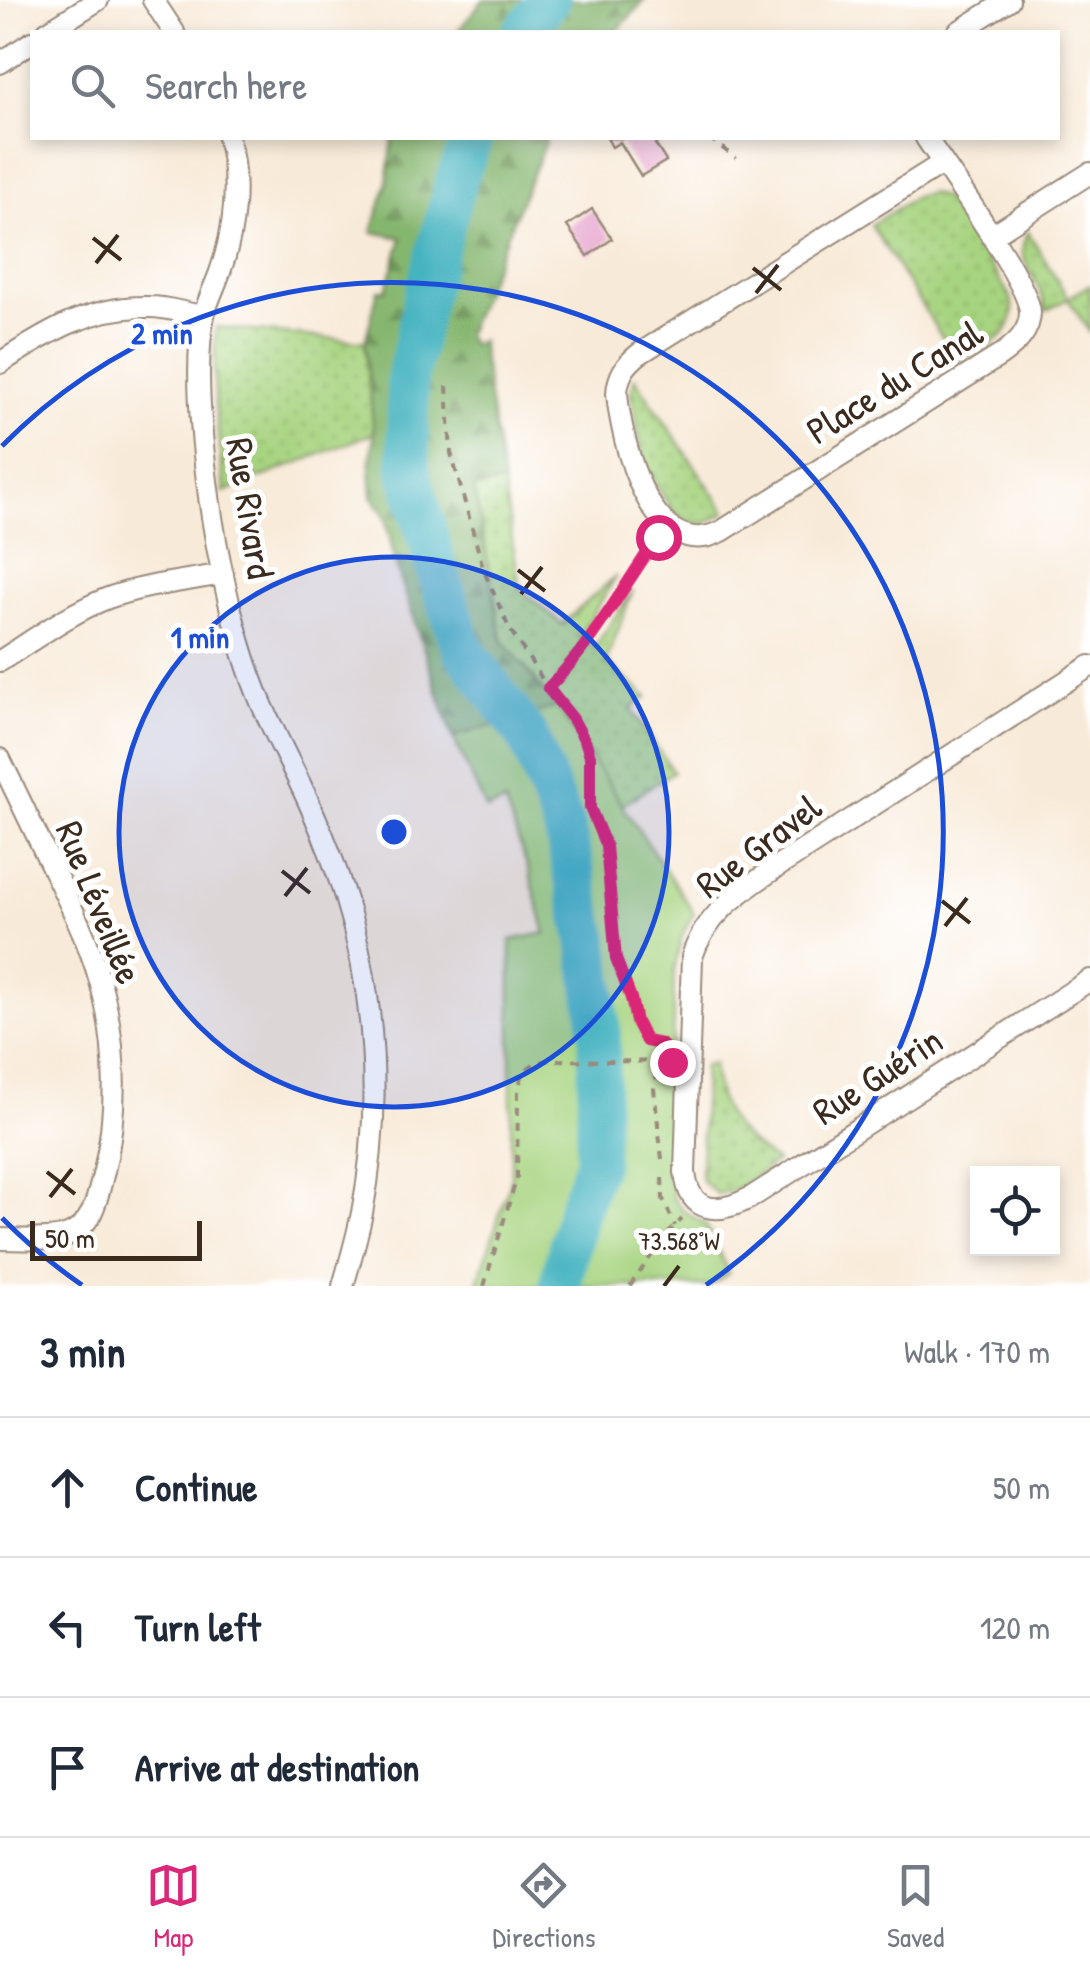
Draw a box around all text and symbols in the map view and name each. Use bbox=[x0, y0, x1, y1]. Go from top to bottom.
search box bbox=[30, 30, 1060, 140]
icon: search bbox=[65, 58, 120, 113]
text: Search here bbox=[145, 59, 307, 111]
street label: Place du Canal bbox=[796, 306, 993, 456]
text: 2 min bbox=[131, 313, 193, 353]
street label: Rue Rivard bbox=[214, 434, 288, 582]
route start bbox=[636, 515, 682, 561]
text: 1 min bbox=[171, 617, 229, 657]
street label: Rue Gravel bbox=[685, 780, 832, 909]
street label: Rue Léveillée bbox=[44, 813, 156, 991]
centre of rings bbox=[376, 814, 412, 850]
street label: Rue Guérin bbox=[802, 1014, 952, 1136]
route end bbox=[650, 1040, 696, 1086]
map controls bbox=[970, 1166, 1060, 1256]
button: locate bbox=[970, 1166, 1060, 1256]
scale bar bbox=[30, 1216, 202, 1260]
text: 50 m bbox=[45, 1219, 95, 1257]
text: 73.568°W bbox=[638, 1224, 720, 1258]
text: 3 min bbox=[40, 1323, 125, 1380]
text: Walk · 170 m bbox=[904, 1330, 1050, 1373]
icon: ahead bbox=[40, 1460, 95, 1515]
text: Continue bbox=[135, 1461, 257, 1513]
text: 50 m bbox=[993, 1466, 1050, 1509]
icon: left bbox=[40, 1600, 95, 1655]
text: Turn left bbox=[135, 1601, 260, 1653]
text: 120 m bbox=[980, 1606, 1050, 1649]
icon: arrive bbox=[40, 1740, 95, 1795]
text: Arrive at destination bbox=[135, 1741, 419, 1793]
tab: Map bbox=[146, 1858, 201, 1956]
tab: Directions bbox=[492, 1858, 595, 1956]
tab: Saved bbox=[887, 1858, 944, 1956]

